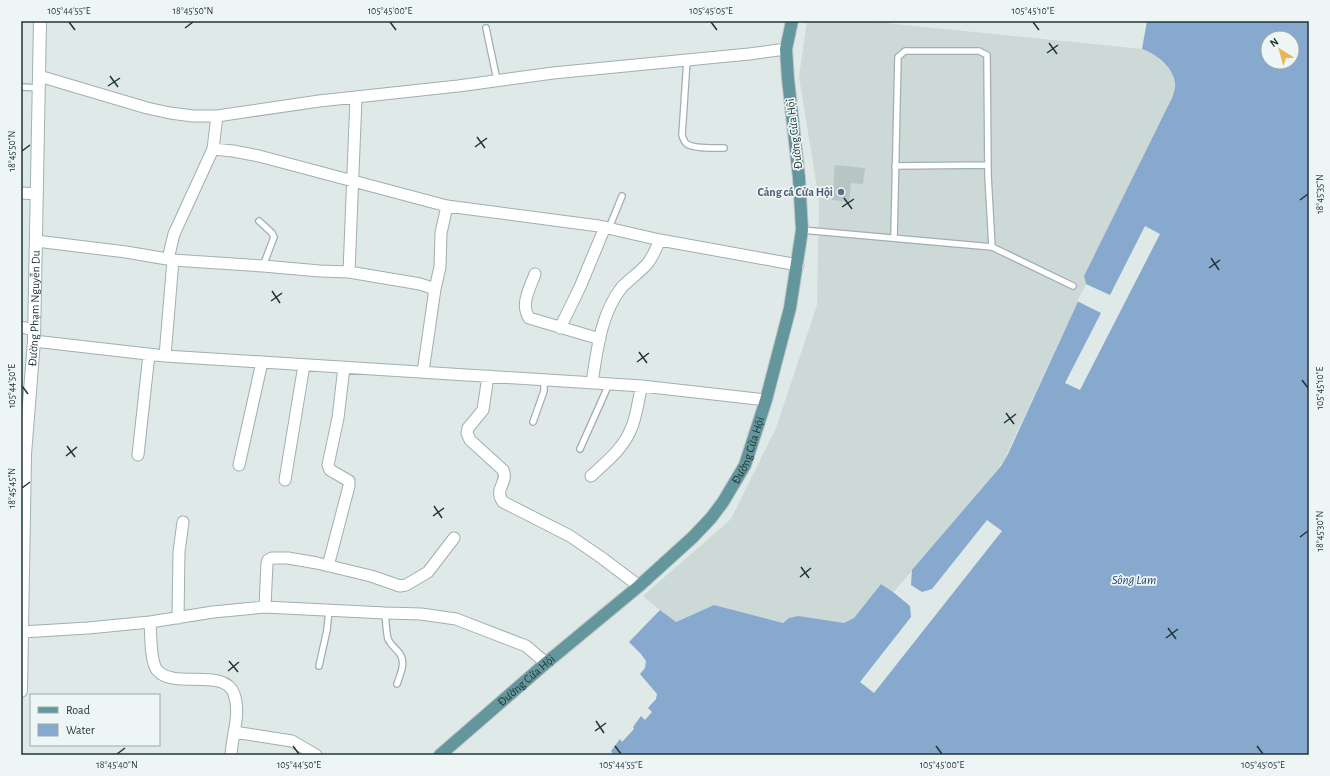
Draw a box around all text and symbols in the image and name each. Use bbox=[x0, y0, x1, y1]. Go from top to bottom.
text: 105°44'55"E bbox=[47, 6, 91, 16]
text: 18°45'50"N bbox=[173, 6, 213, 16]
text: 105°45'00"E bbox=[368, 6, 413, 16]
text: 105°45'05"E bbox=[689, 6, 733, 16]
text: 105°45'10"E bbox=[1012, 6, 1055, 16]
north arrow bbox=[1260, 30, 1300, 70]
text: N bbox=[1268, 36, 1281, 49]
street label: Đường Cửa Hội bbox=[784, 98, 804, 170]
text: 18°45'50"N bbox=[7, 131, 17, 171]
text: 18°45'35"N bbox=[1315, 174, 1325, 214]
place label: Cảng cá Cửa Hội bbox=[757, 186, 833, 198]
marker: Cảng cá Cửa Hội bbox=[836, 187, 846, 197]
street label: Đường Phạm Nguyễn Du bbox=[26, 250, 42, 367]
text: 105°44'50"E bbox=[7, 364, 17, 408]
text: 105°45'10"E bbox=[1315, 366, 1325, 409]
street label: Đường Cửa Hội bbox=[729, 415, 766, 486]
text: 18°45'45"N bbox=[7, 468, 17, 508]
text: 18°45'30"N bbox=[1315, 511, 1325, 551]
water label: Sông Lam bbox=[1112, 574, 1156, 587]
street label: Đường Cửa Hội bbox=[495, 652, 557, 708]
legend bbox=[30, 694, 160, 746]
text: Road bbox=[66, 704, 90, 716]
text: Water bbox=[66, 724, 95, 736]
text: 18°45'40"N bbox=[96, 760, 138, 770]
text: 105°44'50"E bbox=[277, 760, 321, 770]
text: 105°44'55"E bbox=[599, 760, 643, 770]
text: 105°45'00"E bbox=[920, 760, 965, 770]
text: 105°45'05"E bbox=[1241, 760, 1285, 770]

